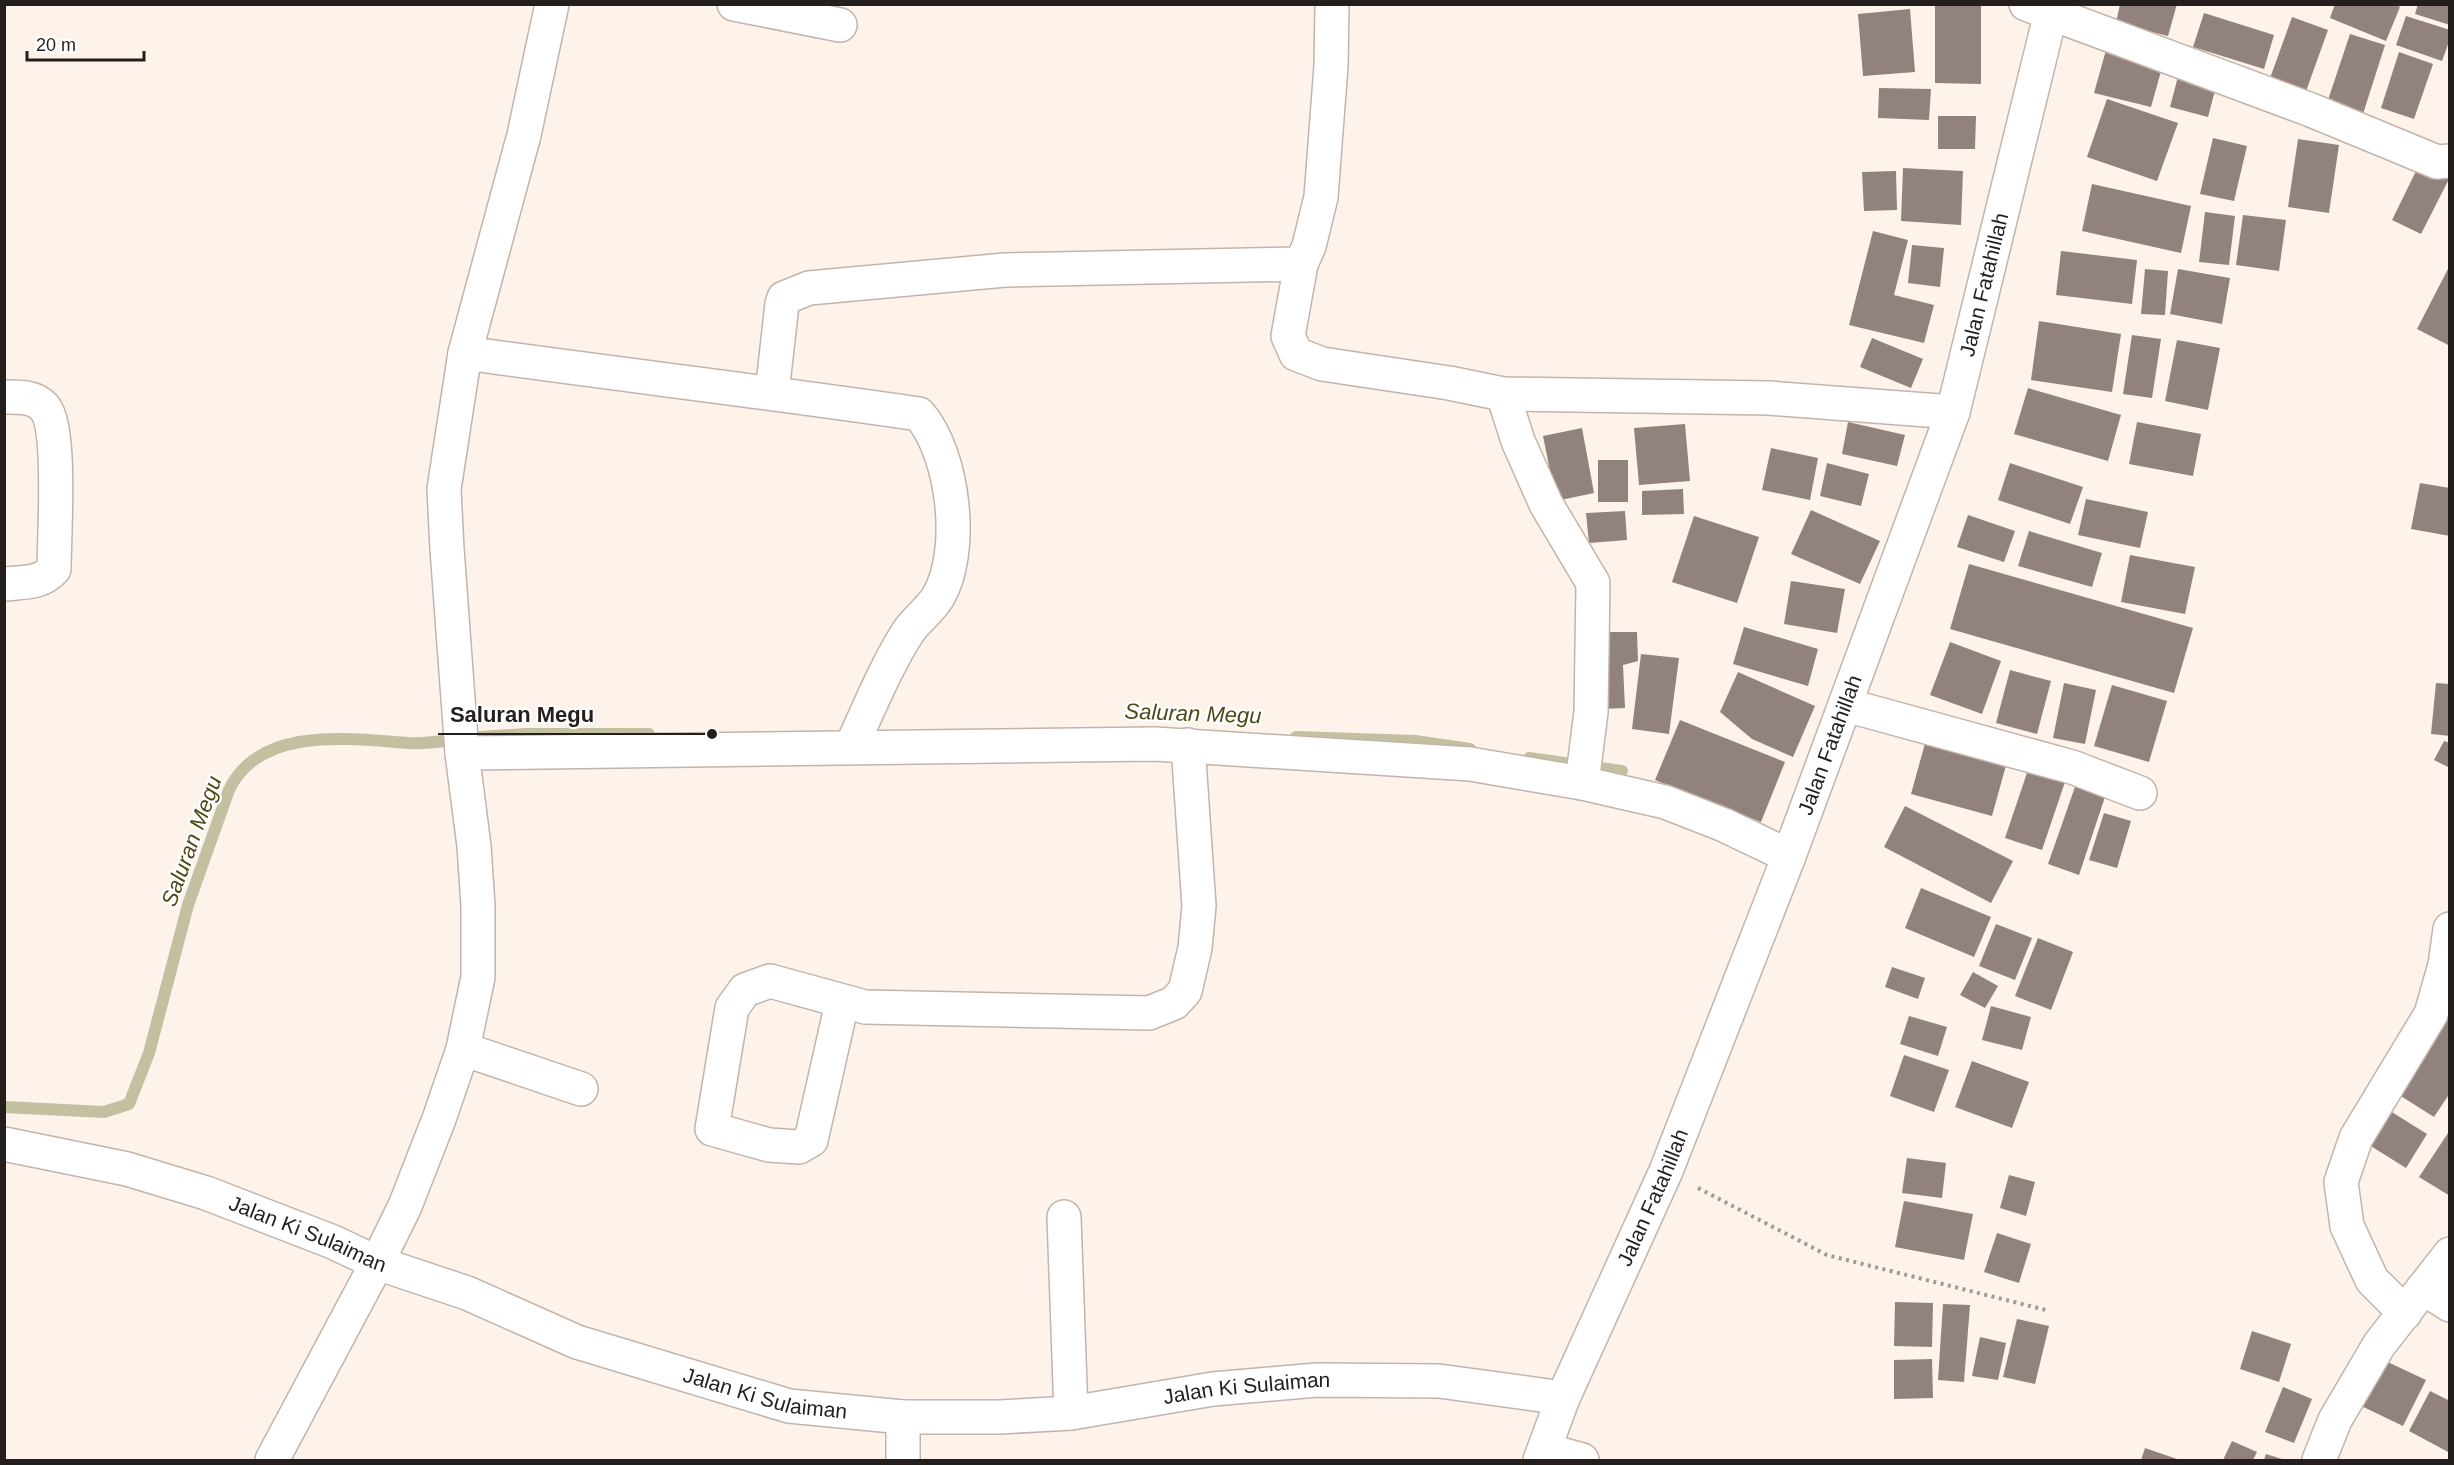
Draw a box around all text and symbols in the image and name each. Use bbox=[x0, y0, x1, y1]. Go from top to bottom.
scale bar bbox=[27, 24, 144, 62]
text: 20 m bbox=[36, 35, 76, 55]
street label: Jalan Fatahillah bbox=[1955, 210, 2012, 359]
street label: Jalan Fatahillah bbox=[1793, 672, 1866, 818]
callout: Saluran Megu bbox=[438, 694, 606, 734]
water label: Saluran Megu bbox=[1124, 699, 1262, 728]
text: Saluran Megu bbox=[450, 702, 594, 727]
water label: Saluran Megu bbox=[156, 773, 227, 910]
street label: Jalan Fatahillah bbox=[1613, 1125, 1692, 1269]
street label: Jalan Ki Sulaiman bbox=[226, 1191, 389, 1276]
street label: Jalan Ki Sulaiman bbox=[681, 1363, 848, 1423]
street label: Jalan Ki Sulaiman bbox=[1161, 1368, 1330, 1408]

